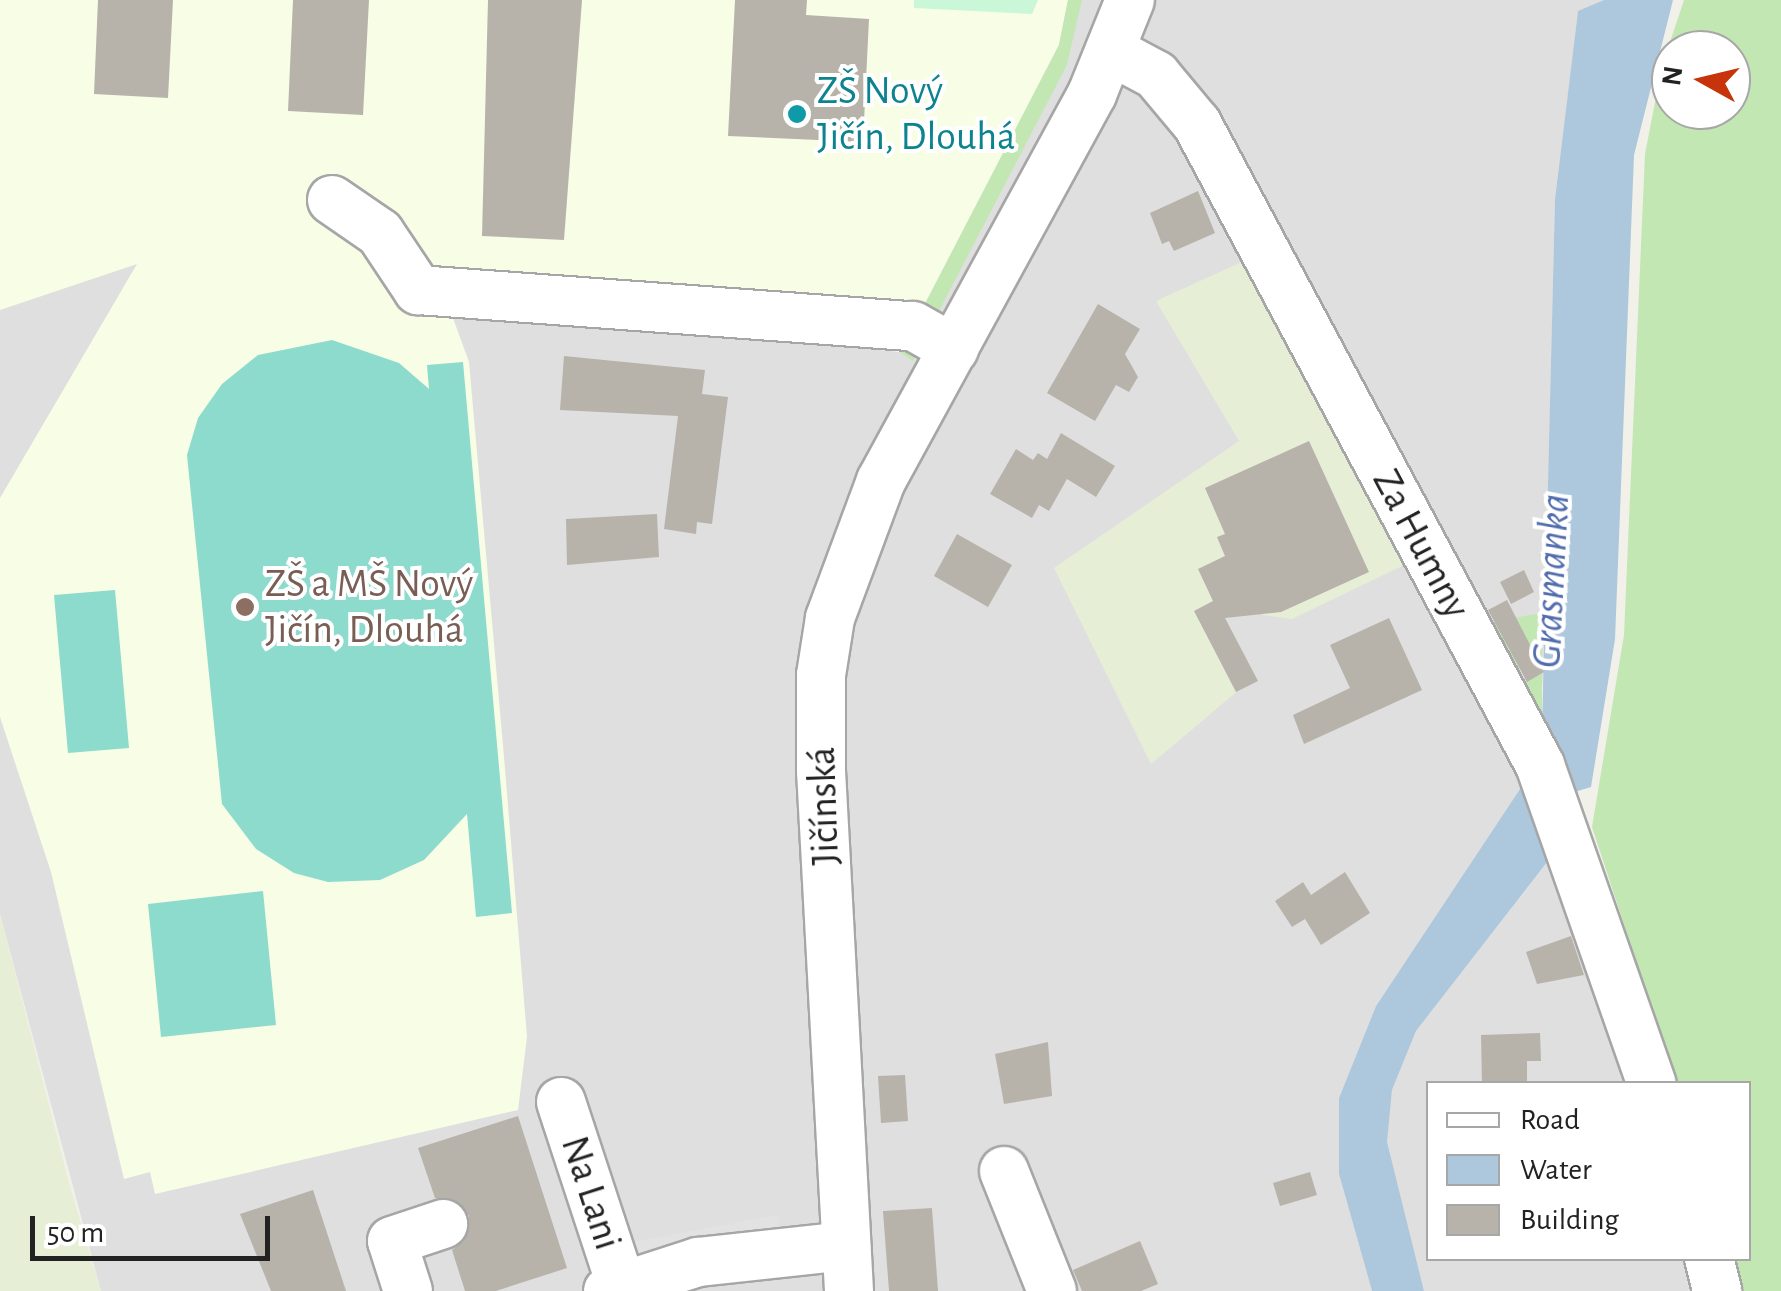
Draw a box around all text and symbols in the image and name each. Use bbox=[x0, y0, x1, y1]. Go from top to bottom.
north arrow bbox=[1651, 30, 1751, 130]
text: N bbox=[1658, 65, 1688, 88]
place label: ZŠ Nový Jičín, Dlouhá bbox=[817, 67, 1016, 161]
marker: ZŠ Nový Jičín, Dlouhá bbox=[786, 103, 808, 125]
street label: Za Humny bbox=[1362, 461, 1480, 627]
water label: Grasmanka bbox=[1521, 493, 1581, 669]
place label: ZŠ a MŠ Nový Jičín, Dlouhá bbox=[265, 560, 473, 654]
marker: ZŠ a MŠ Nový Jičín, Dlouhá bbox=[234, 596, 256, 618]
street label: Jičínská bbox=[798, 746, 850, 866]
legend bbox=[1426, 1081, 1751, 1261]
text: Road bbox=[1520, 1105, 1580, 1135]
street label: Na Lani bbox=[550, 1130, 632, 1256]
text: Water bbox=[1520, 1155, 1592, 1185]
scale bar bbox=[35, 1196, 275, 1258]
text: Building bbox=[1520, 1205, 1619, 1235]
text: 50 m bbox=[47, 1218, 104, 1248]

